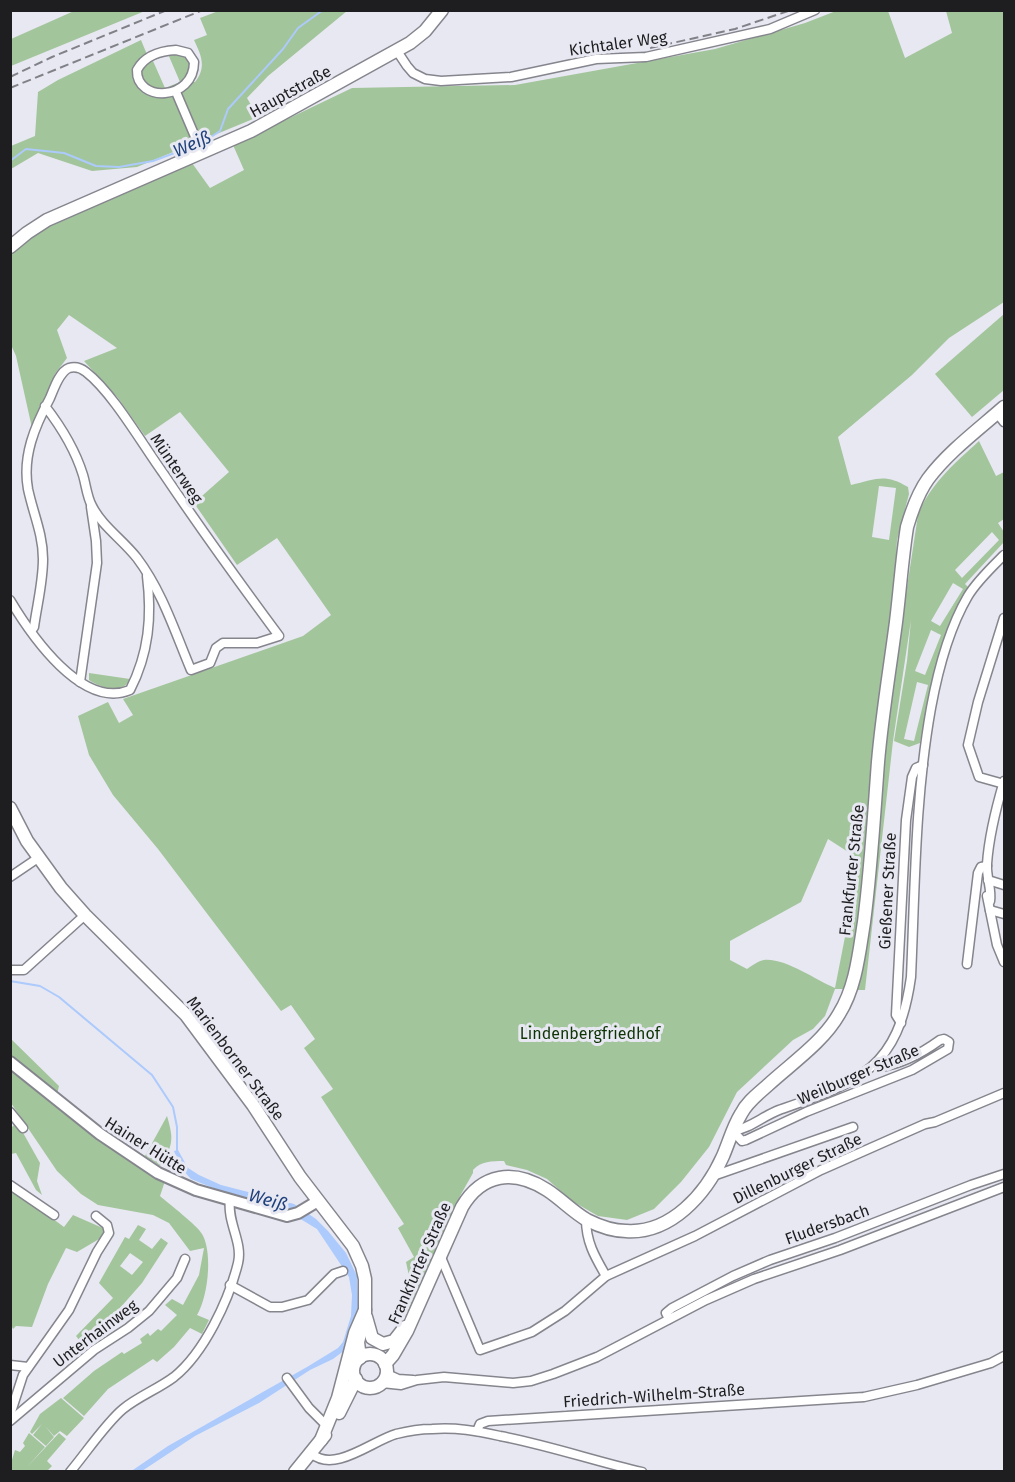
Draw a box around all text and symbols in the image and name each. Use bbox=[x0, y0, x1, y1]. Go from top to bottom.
street label: Kichtaler Weg bbox=[568, 27, 669, 60]
street label: Hauptstraße bbox=[246, 61, 334, 122]
water label: Weiß bbox=[169, 126, 215, 162]
street label: Münterweg bbox=[146, 430, 207, 507]
street label: Frankfurter Straße bbox=[835, 804, 868, 937]
street label: Gießener Straße bbox=[875, 832, 900, 950]
street label: Marienborner Straße bbox=[183, 992, 288, 1124]
park label: Lindenbergfriedhof bbox=[520, 1024, 662, 1043]
street label: Weilburger Straße bbox=[795, 1040, 922, 1109]
street label: Hainer Hütte bbox=[101, 1113, 190, 1178]
street label: Dillenburger Straße bbox=[730, 1129, 865, 1208]
water label: Weiß bbox=[246, 1184, 290, 1216]
street label: Frankfurter Straße bbox=[384, 1199, 455, 1327]
street label: Fludersbach bbox=[782, 1200, 872, 1249]
street label: Unterhainweg bbox=[49, 1295, 142, 1371]
street label: Friedrich-Wilhelm-Straße bbox=[563, 1380, 746, 1411]

